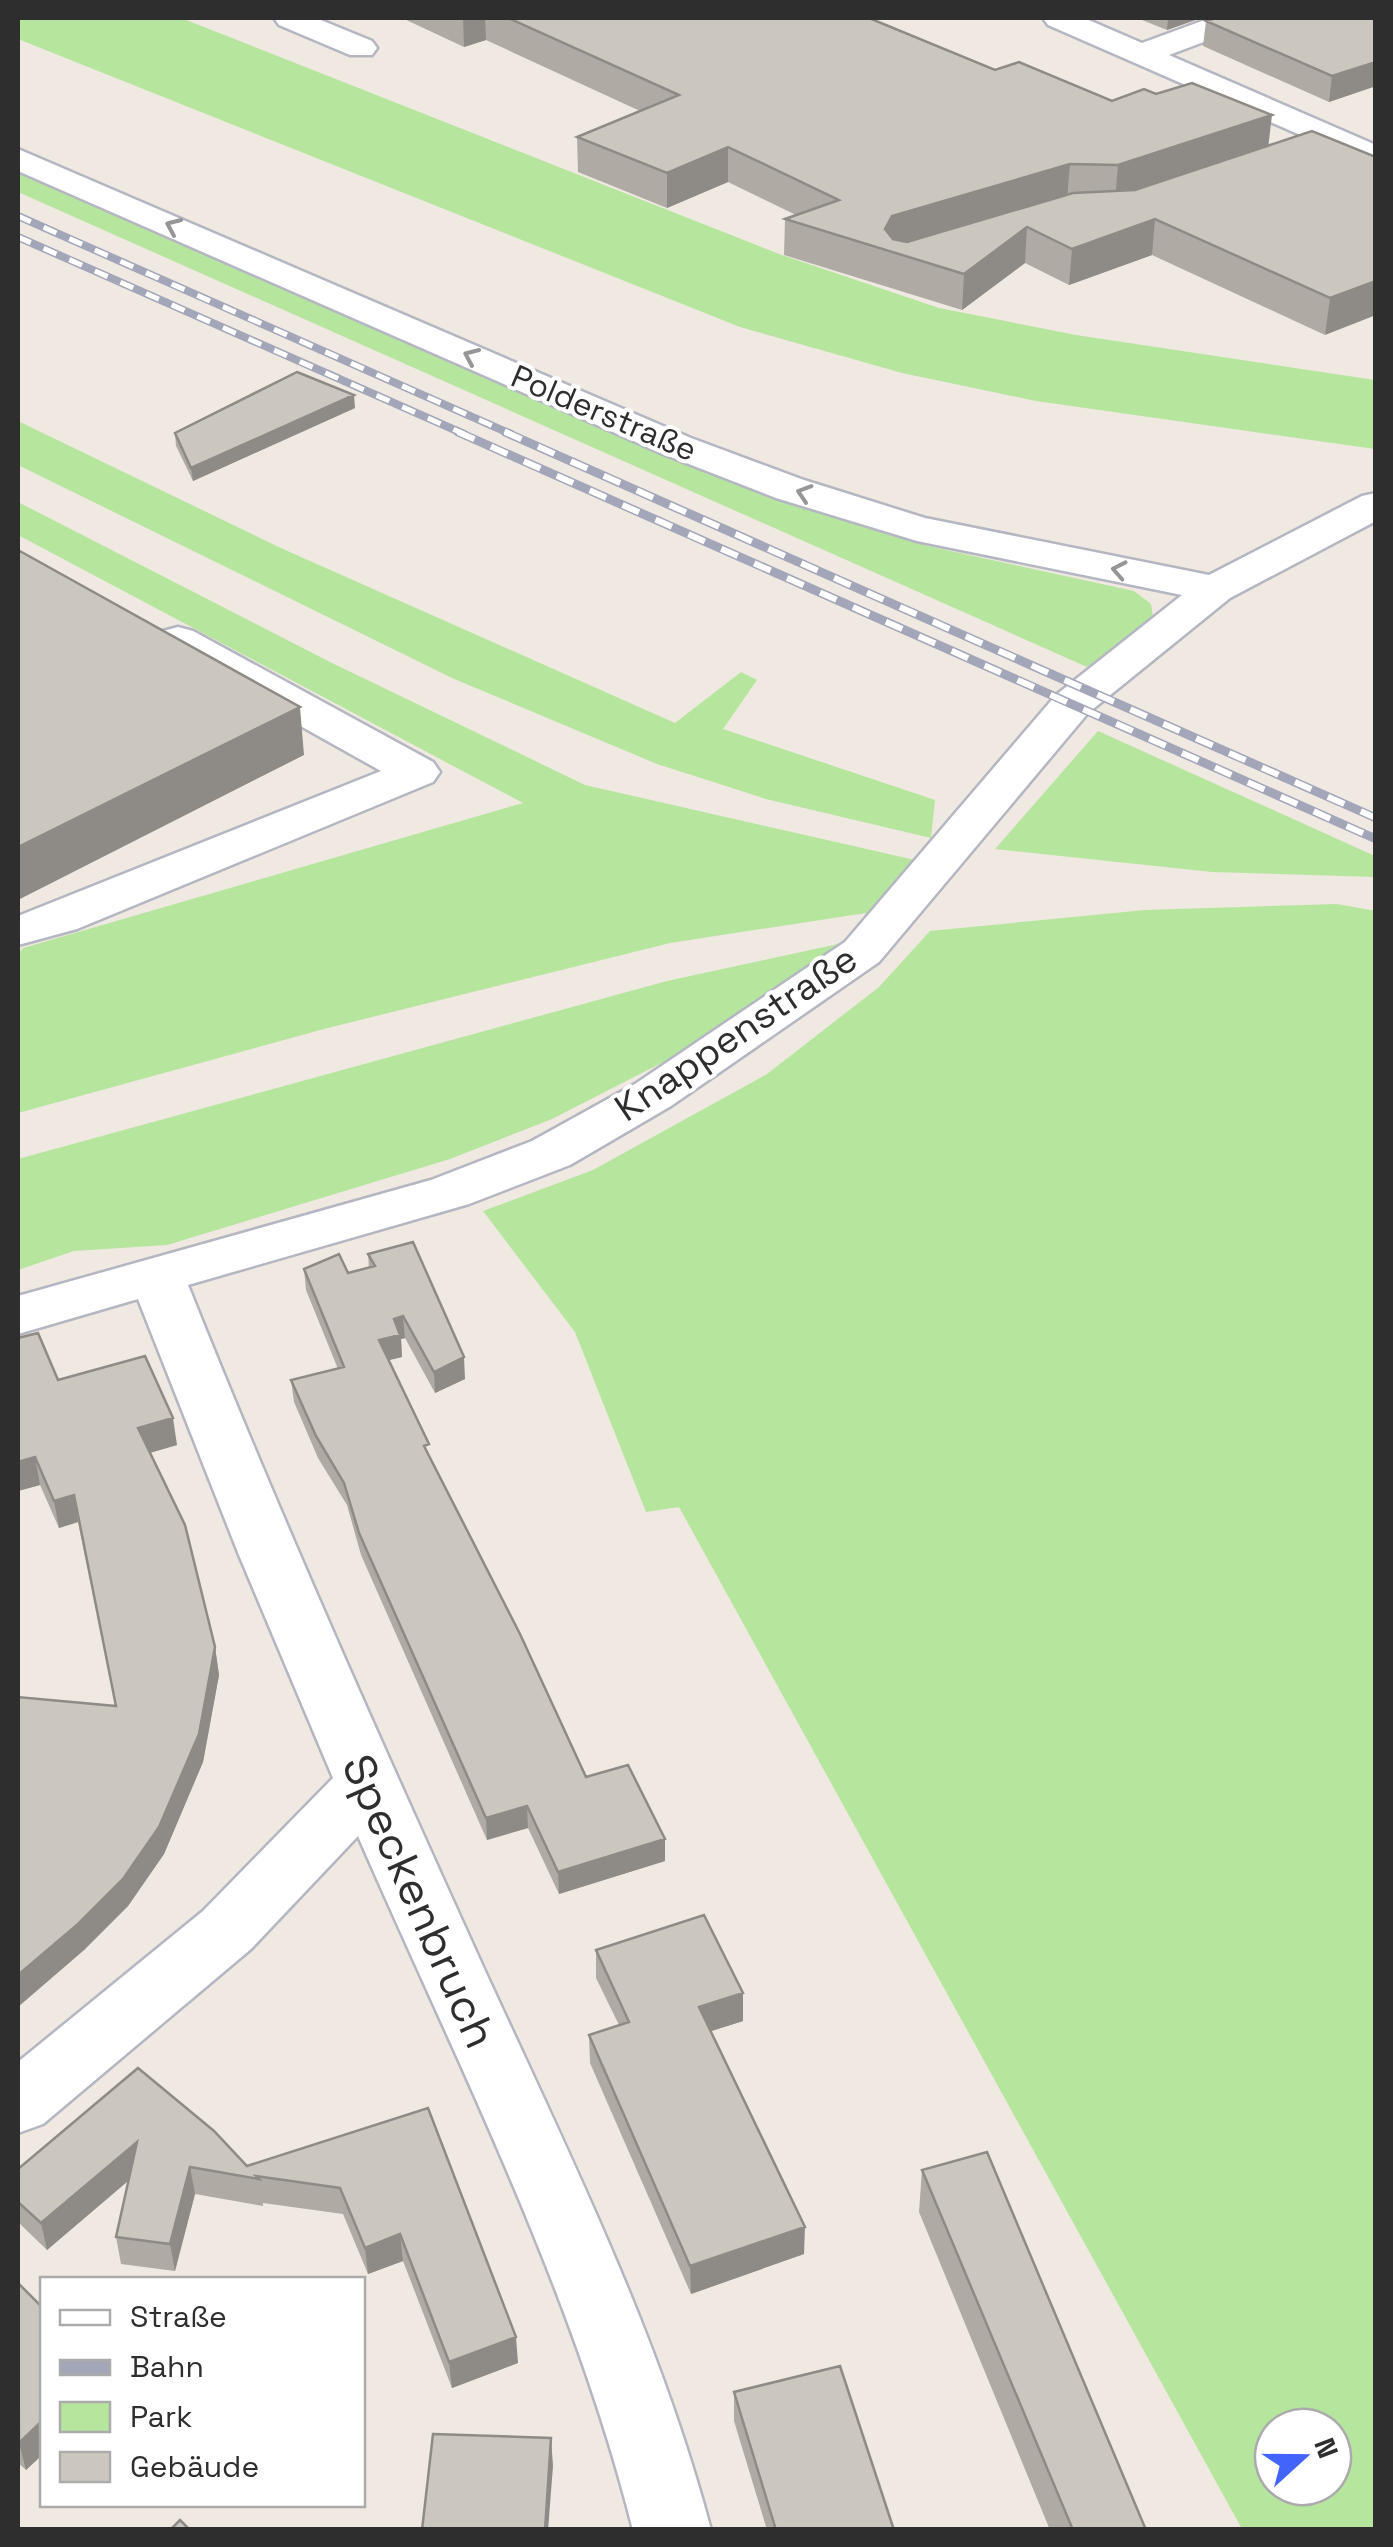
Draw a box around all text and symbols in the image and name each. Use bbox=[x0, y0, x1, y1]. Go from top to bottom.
one-way arrow bbox=[165, 218, 183, 238]
one-way arrow bbox=[463, 348, 481, 368]
street label: Polderstraße bbox=[505, 356, 703, 470]
one-way arrow bbox=[797, 485, 814, 505]
one-way arrow bbox=[1111, 561, 1128, 582]
street label: Knappenstraße bbox=[606, 934, 866, 1132]
street label: Speckenbruch bbox=[329, 1746, 510, 2057]
legend bbox=[40, 2277, 365, 2507]
text: Straße bbox=[130, 2297, 227, 2336]
text: Bahn bbox=[130, 2347, 204, 2386]
text: Park bbox=[130, 2397, 192, 2436]
north arrow bbox=[1253, 2407, 1353, 2507]
text: N bbox=[1306, 2433, 1347, 2463]
text: Gebäude bbox=[130, 2447, 259, 2486]

